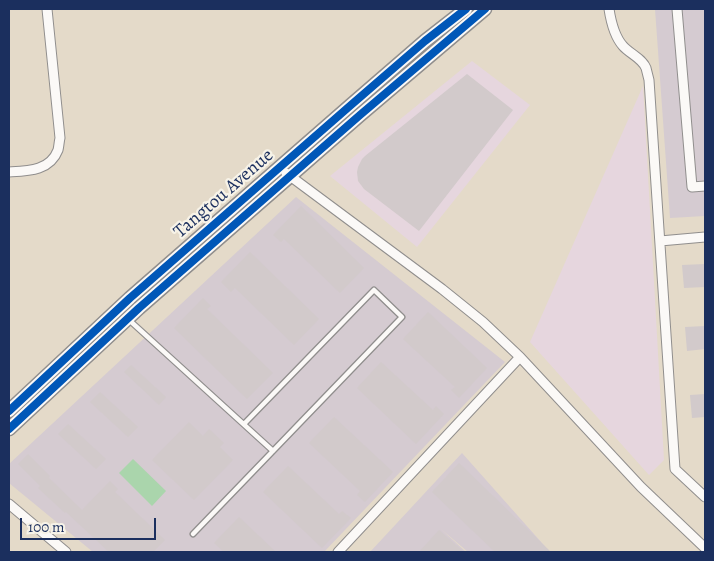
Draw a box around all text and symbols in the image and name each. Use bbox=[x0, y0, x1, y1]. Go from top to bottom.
street label: Tangtou Avenue bbox=[170, 145, 278, 243]
scale bar bbox=[22, 508, 159, 540]
text: 100 m bbox=[28, 517, 65, 537]

